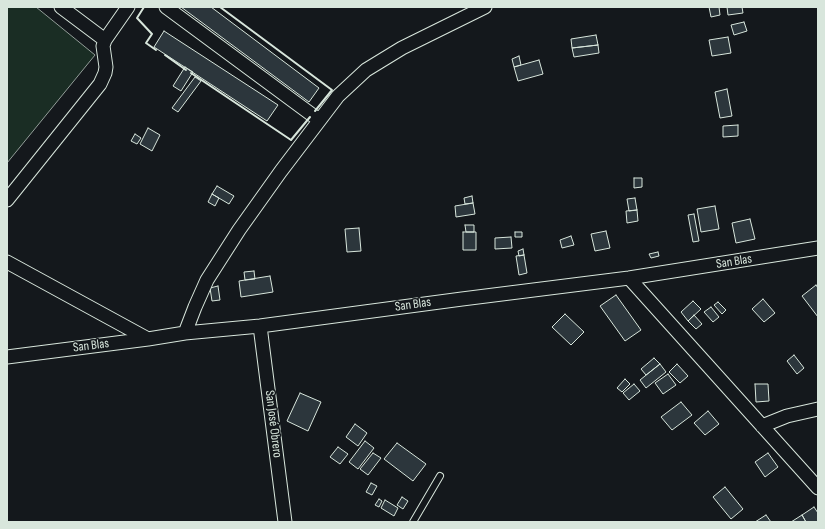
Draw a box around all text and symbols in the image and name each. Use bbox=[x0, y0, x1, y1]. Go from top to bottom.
street label: San Blas bbox=[715, 251, 753, 273]
street label: San Blas bbox=[394, 295, 432, 315]
street label: San Blas bbox=[72, 336, 110, 356]
street label: San José Obrero bbox=[261, 389, 285, 459]

